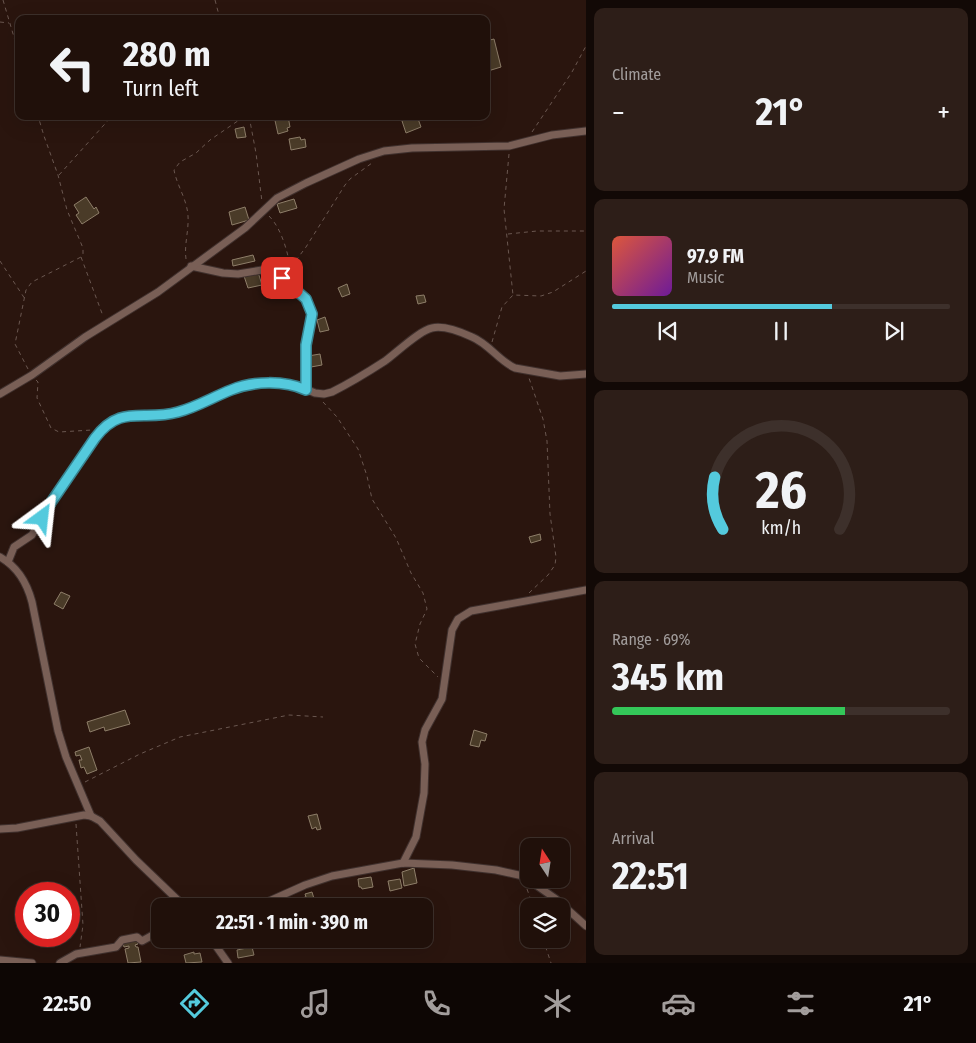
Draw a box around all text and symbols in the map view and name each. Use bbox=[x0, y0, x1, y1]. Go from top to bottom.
text: 280 m bbox=[123, 33, 211, 75]
icon: left bbox=[40, 35, 105, 100]
text: Climate bbox=[612, 65, 661, 84]
text: Turn left bbox=[123, 75, 199, 102]
text: 21° bbox=[756, 89, 806, 135]
text: − bbox=[612, 96, 625, 129]
text: + bbox=[937, 96, 950, 129]
text: 97.9 FM bbox=[687, 245, 744, 268]
pin bbox=[261, 257, 303, 299]
icon: arrive bbox=[268, 264, 296, 292]
text: Music bbox=[687, 268, 724, 287]
icon: previous bbox=[654, 317, 682, 345]
icon: pause bbox=[767, 317, 795, 345]
icon: next bbox=[880, 317, 908, 345]
text: 26 bbox=[754, 459, 807, 522]
position arrow bbox=[15, 491, 67, 543]
text: km/h bbox=[761, 517, 801, 539]
text: Range · 69% bbox=[612, 630, 690, 649]
text: 345 km bbox=[612, 654, 724, 700]
text: Arrival bbox=[612, 829, 654, 848]
north arrow bbox=[520, 838, 570, 888]
map controls bbox=[520, 838, 570, 948]
text: 22:51 bbox=[612, 853, 689, 899]
speed limit sign: 30 bbox=[15, 882, 80, 947]
button: layers bbox=[520, 898, 570, 948]
text: 22:51 · 1 min · 390 m bbox=[216, 911, 368, 934]
icon: directions bbox=[177, 986, 212, 1021]
icon: music bbox=[298, 986, 333, 1021]
icon: phone bbox=[419, 986, 454, 1021]
icon: climate bbox=[540, 986, 575, 1021]
icon: car bbox=[661, 986, 696, 1021]
icon: filters bbox=[783, 986, 818, 1021]
text: 22:50 bbox=[43, 990, 91, 1017]
text: 21° bbox=[904, 990, 933, 1017]

